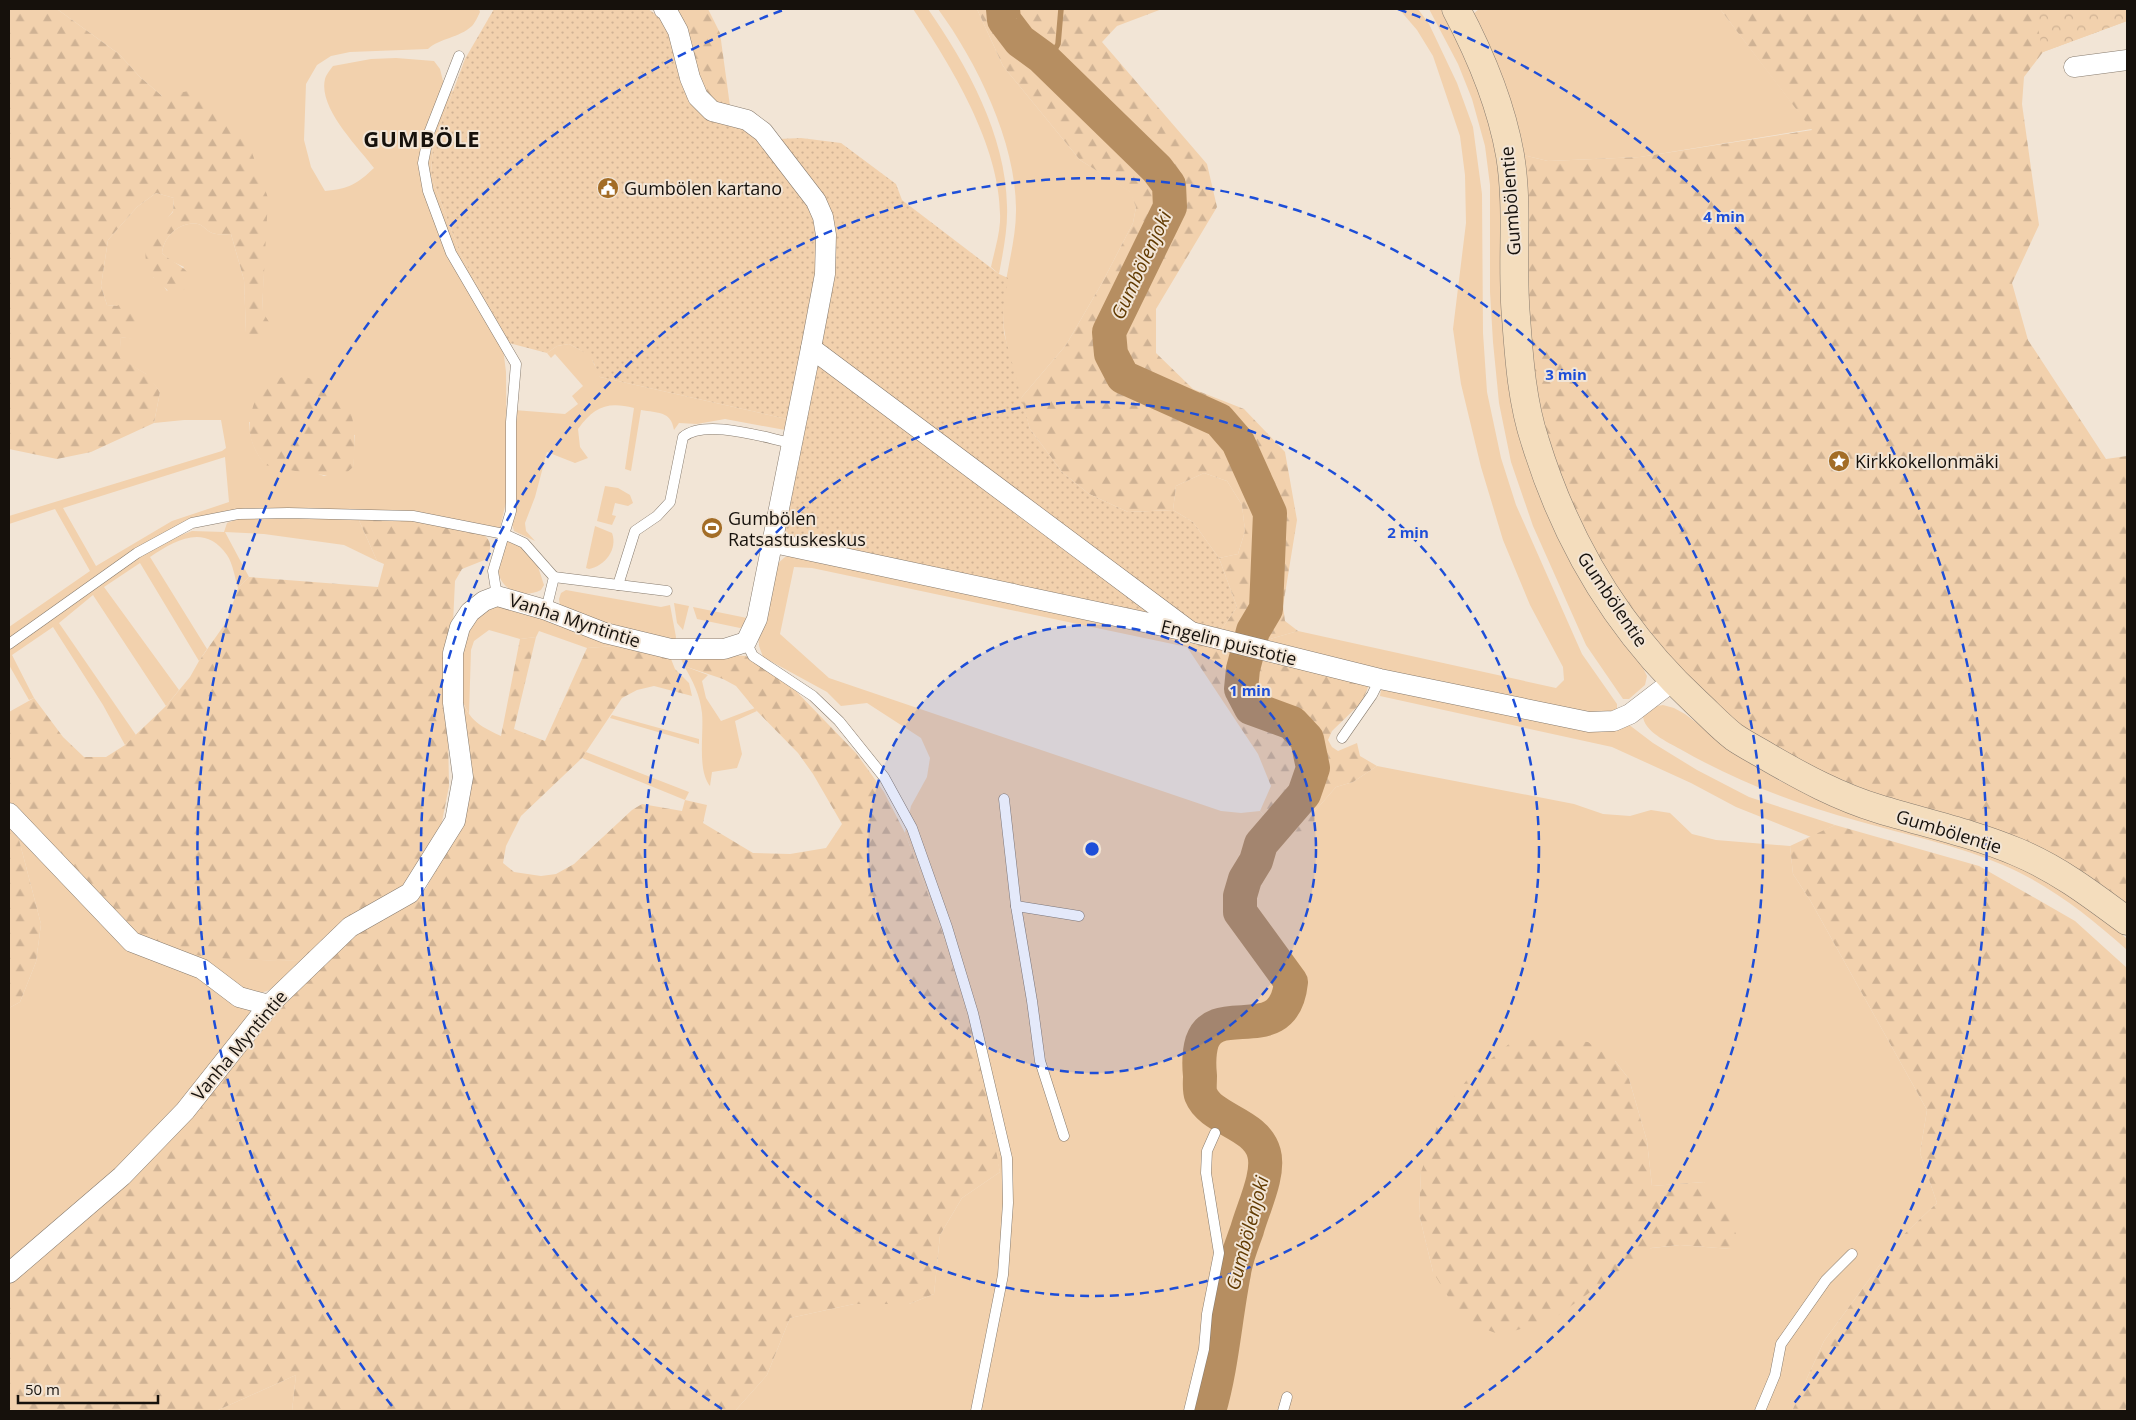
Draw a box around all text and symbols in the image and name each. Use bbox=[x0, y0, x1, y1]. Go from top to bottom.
district label: GUMBÖLE bbox=[363, 123, 481, 153]
street label: Gumbölentie bbox=[1494, 146, 1526, 256]
public building icon: Gumbölen kartano bbox=[596, 176, 620, 200]
place label: Gumbölen kartano bbox=[624, 176, 782, 200]
water label: Gumbölenjoki bbox=[1105, 205, 1178, 323]
text: 4 min bbox=[1703, 206, 1745, 226]
text: 3 min bbox=[1545, 364, 1587, 384]
place icon: Kirkkokellonmäki bbox=[1827, 449, 1851, 473]
place label: Kirkkokellonmäki bbox=[1855, 449, 1999, 473]
place label: Gumbölen Ratsastuskeskus bbox=[728, 506, 866, 551]
sports icon: Gumbölen Ratsastuskeskus bbox=[700, 516, 724, 540]
text: 2 min bbox=[1387, 522, 1429, 542]
street label: Gumbölentie bbox=[1572, 547, 1654, 651]
street label: Vanha Myntintie bbox=[506, 587, 644, 653]
street label: Engelin puistotie bbox=[1159, 614, 1299, 670]
text: 1 min bbox=[1229, 680, 1271, 700]
street label: Gumbölentie bbox=[1893, 804, 2005, 858]
centre of rings bbox=[1083, 840, 1101, 858]
street label: Vanha Myntintie bbox=[186, 985, 292, 1105]
water label: Gumbölenjoki bbox=[1219, 1172, 1275, 1293]
scale bar bbox=[18, 1372, 158, 1404]
text: 50 m bbox=[25, 1379, 60, 1399]

